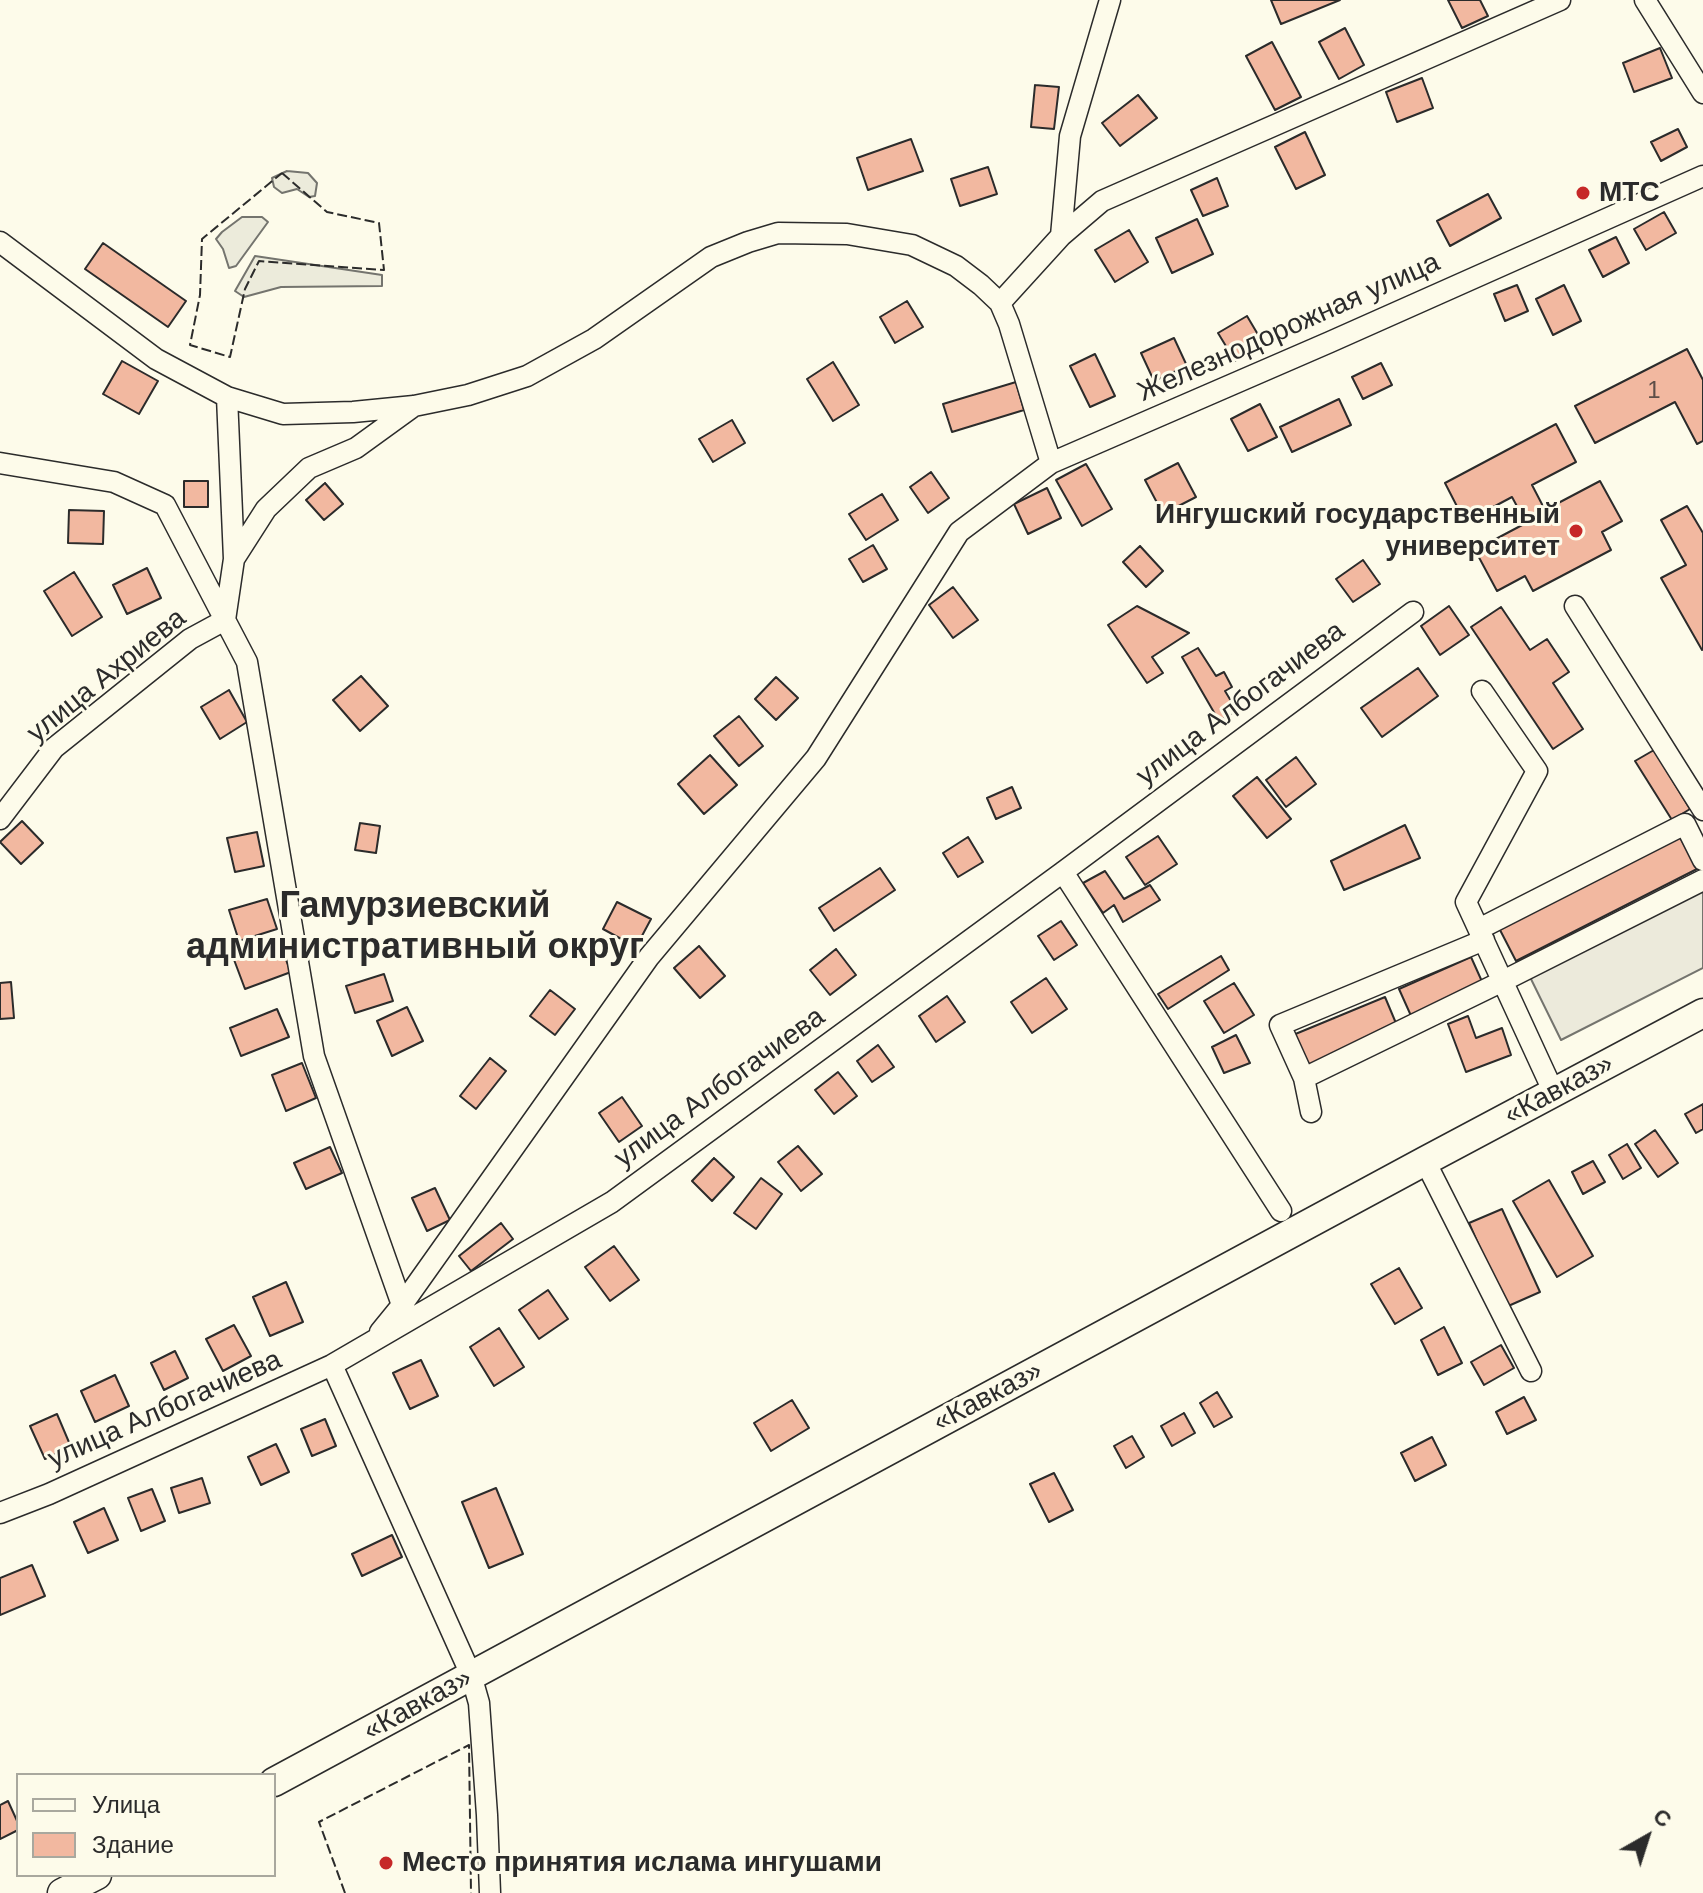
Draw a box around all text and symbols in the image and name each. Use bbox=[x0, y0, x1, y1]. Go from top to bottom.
place label: МТС bbox=[1599, 176, 1660, 210]
marker: МТС bbox=[1574, 184, 1592, 202]
street label: Железнодорожная улица bbox=[1133, 246, 1445, 410]
house number: 1 bbox=[1647, 377, 1661, 405]
place label: Ингушский государственный университет bbox=[1155, 498, 1560, 564]
marker: Ингушский государственный университет bbox=[1567, 522, 1585, 540]
street label: улица Ахриева bbox=[21, 602, 193, 750]
street label: улица Албогачиева bbox=[1130, 615, 1352, 793]
district label: Гамурзиевский административный округ bbox=[186, 885, 644, 970]
street label: улица Албогачиева bbox=[608, 1000, 832, 1176]
street label: «Кавказ» bbox=[1499, 1047, 1619, 1133]
street label: улица Албогачиева bbox=[43, 1343, 287, 1477]
street label: «Кавказ» bbox=[928, 1354, 1048, 1440]
street label: «Кавказ» bbox=[358, 1661, 478, 1749]
legend bbox=[16, 1773, 276, 1877]
text: Улица bbox=[92, 1791, 160, 1818]
north arrow bbox=[1607, 1797, 1687, 1877]
text: С bbox=[1648, 1803, 1676, 1833]
text: Здание bbox=[92, 1831, 174, 1858]
place label: Место принятия ислама ингушами bbox=[402, 1846, 882, 1880]
marker: Место принятия ислама ингушами bbox=[377, 1854, 395, 1872]

